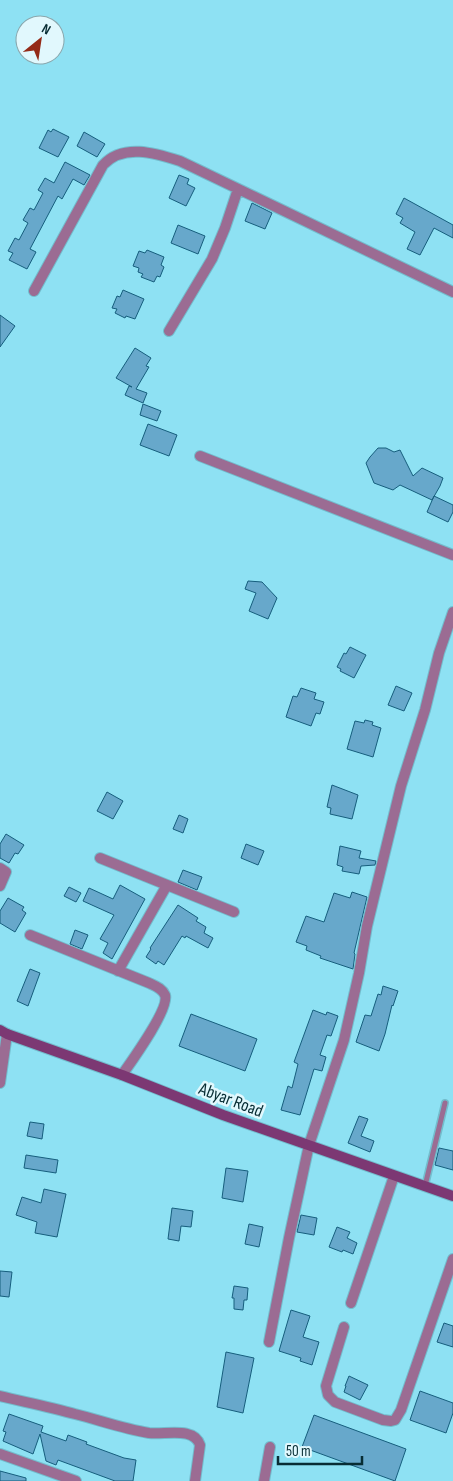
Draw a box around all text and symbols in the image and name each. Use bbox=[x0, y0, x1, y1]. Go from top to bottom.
north arrow bbox=[15, 15, 65, 65]
text: N bbox=[39, 20, 54, 38]
street label: Abyar Road bbox=[195, 1078, 266, 1122]
scale bar bbox=[278, 1434, 362, 1466]
text: 50 m bbox=[286, 1442, 311, 1461]

